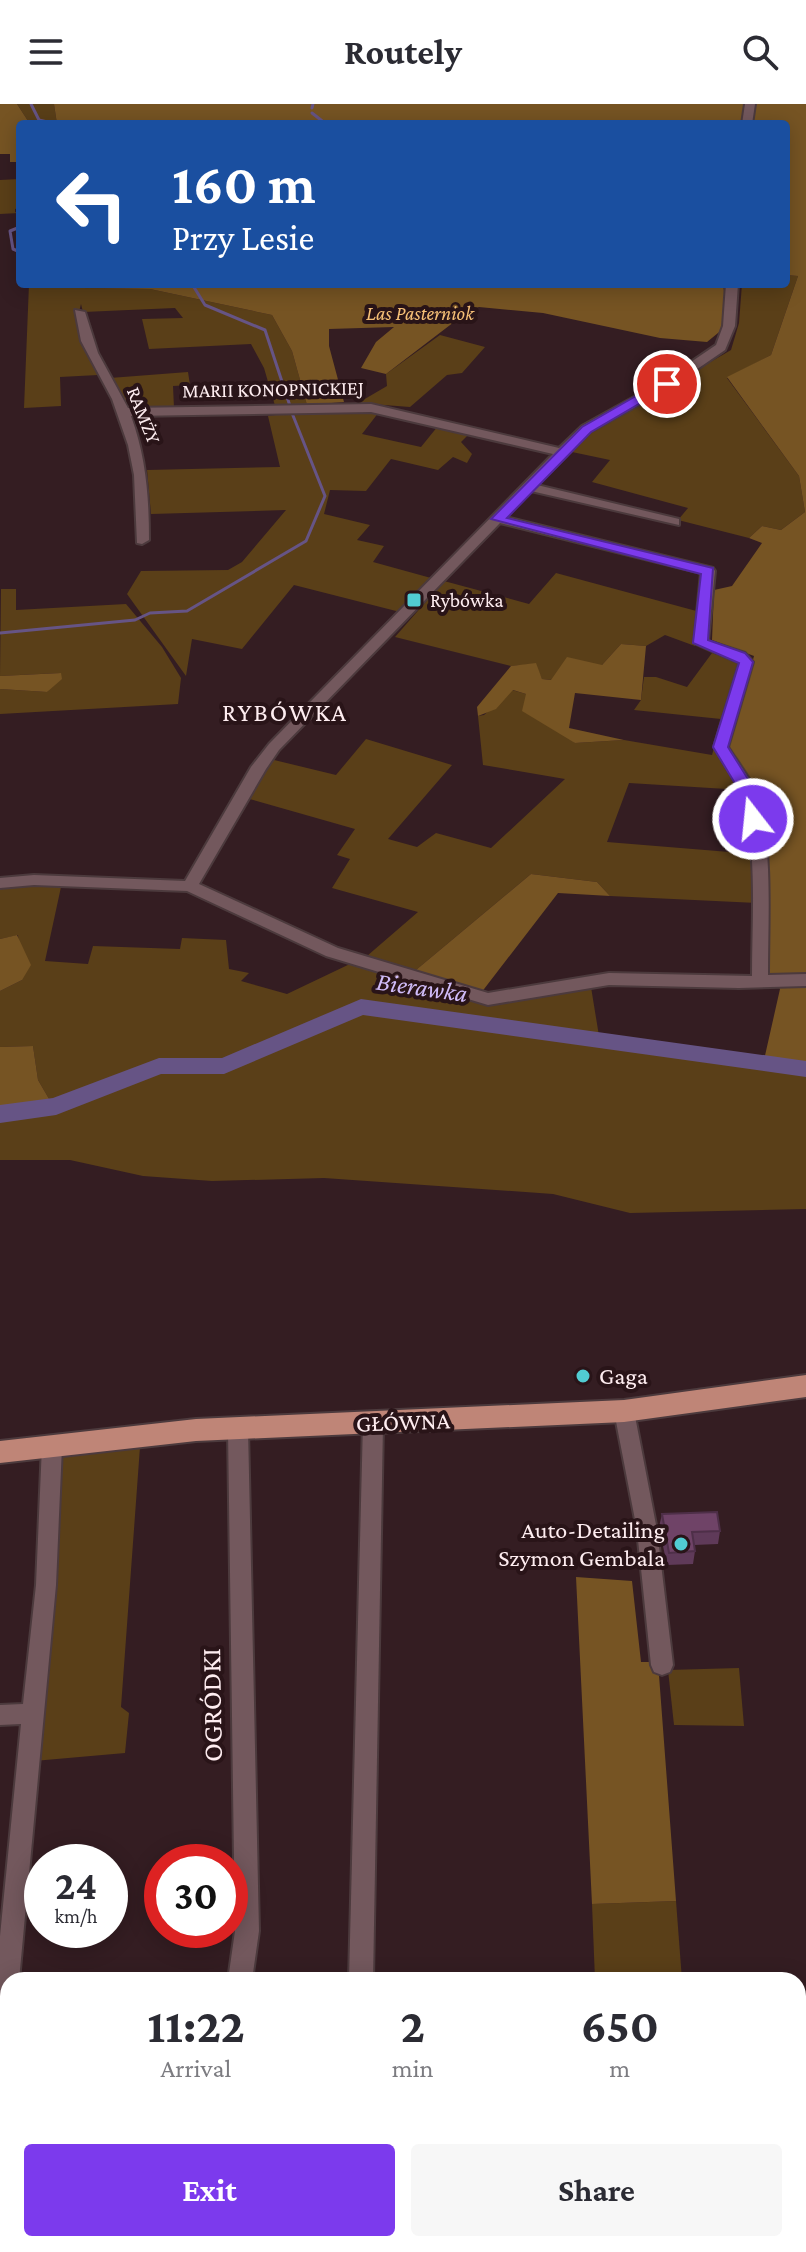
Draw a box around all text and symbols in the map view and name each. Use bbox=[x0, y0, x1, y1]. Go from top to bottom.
icon: menu bbox=[24, 30, 68, 74]
icon: search bbox=[738, 30, 782, 74]
text: Routely bbox=[344, 32, 462, 72]
icon: left bbox=[40, 152, 144, 256]
text: 160 m bbox=[172, 153, 316, 215]
text: Przy Lesie bbox=[172, 218, 314, 258]
park label: Las Pasterniok bbox=[366, 302, 475, 324]
pin bbox=[633, 350, 701, 418]
icon: arrive bbox=[645, 362, 689, 406]
street label: MARII KONOPNICKIEJ bbox=[182, 376, 364, 403]
street label: RAMŻY bbox=[123, 383, 165, 447]
place label: Rybówka bbox=[430, 589, 503, 612]
marker: Rybówka bbox=[405, 591, 423, 609]
district label: RYBÓWKA bbox=[222, 698, 348, 727]
position arrow bbox=[711, 777, 795, 861]
water label: Bierawka bbox=[374, 967, 469, 1008]
place label: Gaga bbox=[599, 1362, 648, 1389]
marker: Gaga bbox=[574, 1367, 592, 1385]
street label: GŁÓWNA bbox=[355, 1406, 451, 1437]
place label: Auto-Detailing Szymon Gembala bbox=[498, 1516, 665, 1571]
marker: Auto-Detailing Szymon Gembala bbox=[672, 1535, 690, 1553]
street label: OGRÓDKI bbox=[195, 1648, 228, 1762]
speed limit sign: 30 bbox=[144, 1844, 248, 1948]
text: 24 bbox=[55, 1863, 97, 1908]
text: km/h bbox=[54, 1905, 98, 1927]
text: 11:22 bbox=[147, 1999, 245, 2052]
text: 2 bbox=[400, 1999, 425, 2052]
text: 650 bbox=[581, 1999, 659, 2052]
text: Arrival bbox=[161, 2054, 231, 2083]
text: min bbox=[392, 2054, 433, 2083]
text: m bbox=[609, 2054, 630, 2083]
button: Exit bbox=[24, 2144, 395, 2236]
button: Share bbox=[411, 2144, 782, 2236]

